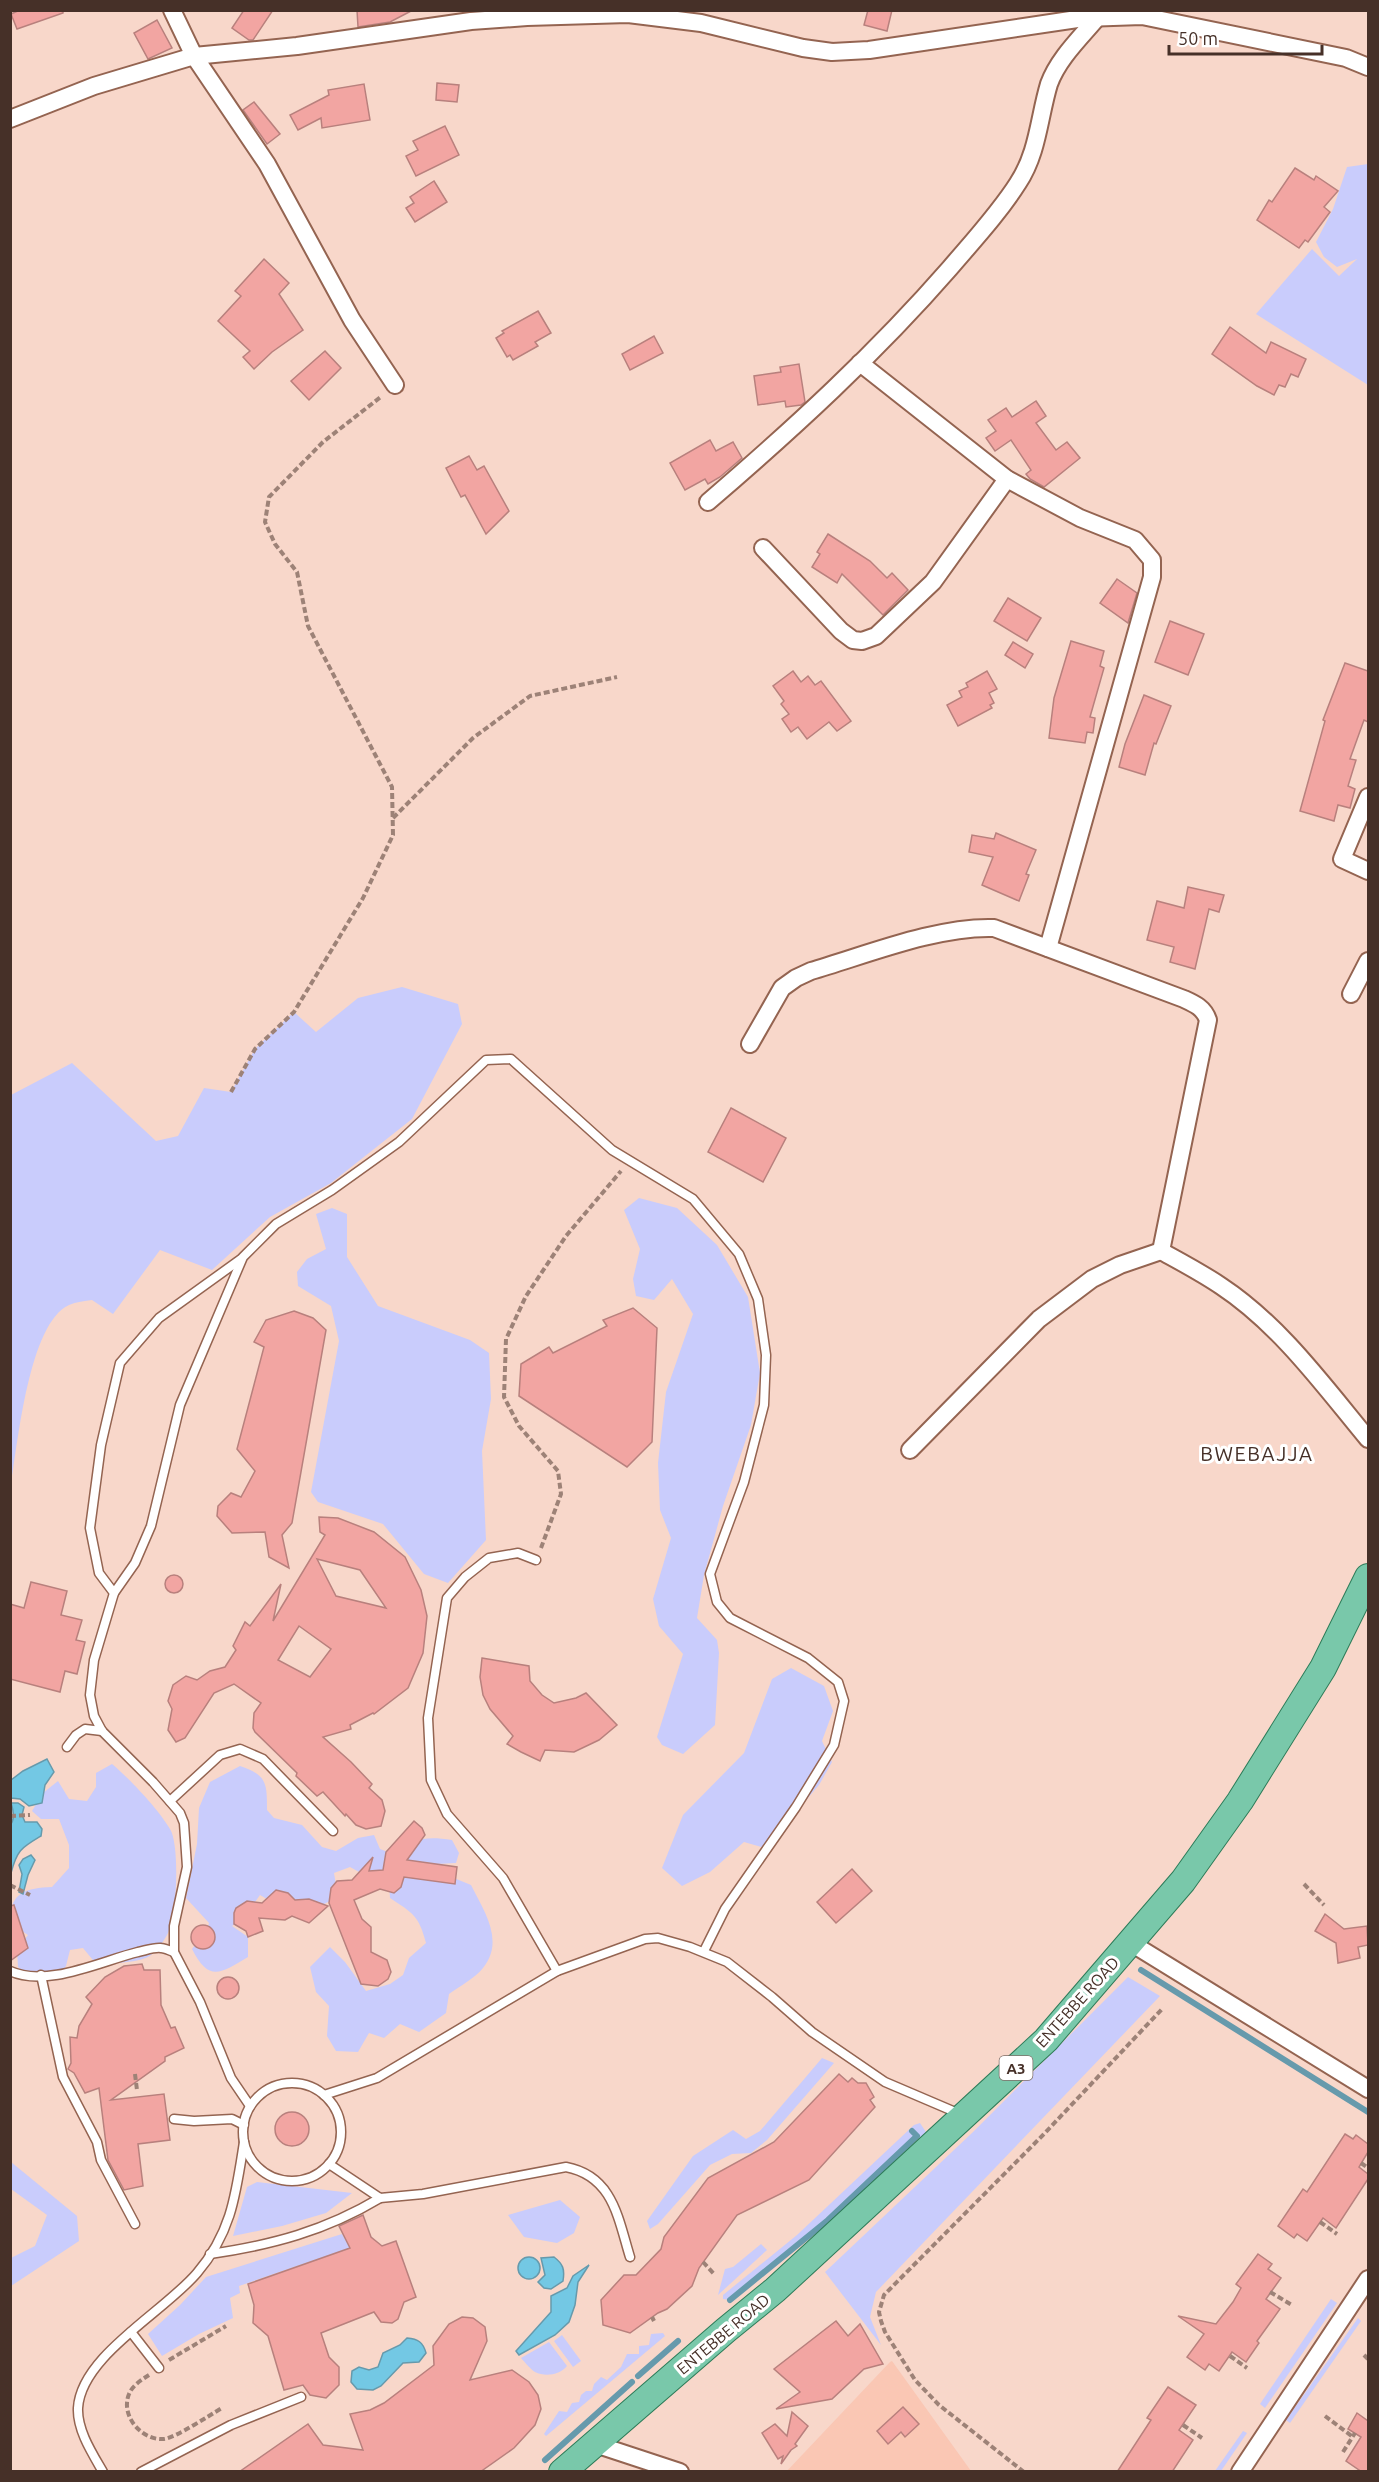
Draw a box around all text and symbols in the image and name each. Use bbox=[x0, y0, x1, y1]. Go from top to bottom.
scale bar bbox=[1169, 18, 1322, 56]
text: 50 m bbox=[1178, 28, 1218, 48]
district label: BWEBAJJA bbox=[1200, 1442, 1314, 1465]
street label: ENTEBBE ROAD bbox=[1032, 1953, 1122, 2051]
road number: A3 bbox=[1000, 2056, 1032, 2080]
street label: ENTEBBE ROAD bbox=[673, 2290, 773, 2378]

